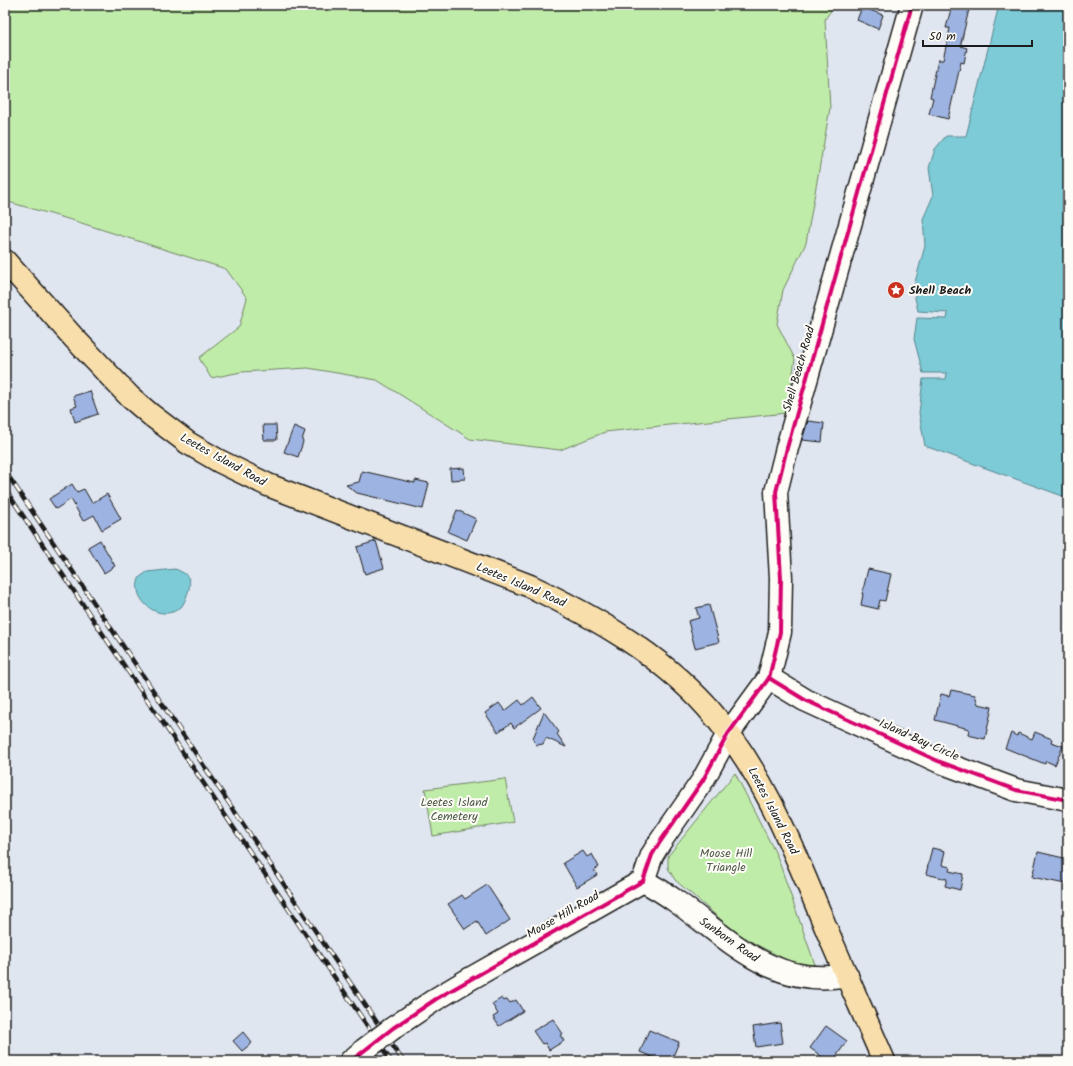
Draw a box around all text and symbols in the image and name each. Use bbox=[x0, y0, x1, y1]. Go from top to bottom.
scale bar bbox=[923, 22, 1032, 48]
text: 50 m bbox=[929, 27, 956, 46]
place icon: Shell Beach bbox=[886, 280, 906, 300]
place label: Shell Beach bbox=[909, 281, 972, 300]
street label: Shell Beach Road bbox=[778, 323, 821, 414]
street label: Leetes Island Road bbox=[176, 428, 270, 492]
street label: Leetes Island Road bbox=[473, 558, 570, 613]
street label: Island Bay Circle bbox=[876, 714, 963, 766]
street label: Leetes Island Road bbox=[743, 764, 804, 859]
park label: Leetes Island Cemetery bbox=[420, 793, 489, 826]
park label: Moose Hill Triangle bbox=[700, 844, 752, 877]
street label: Moose Hill Road bbox=[523, 886, 604, 944]
street label: Sanborn Road bbox=[695, 912, 764, 968]

